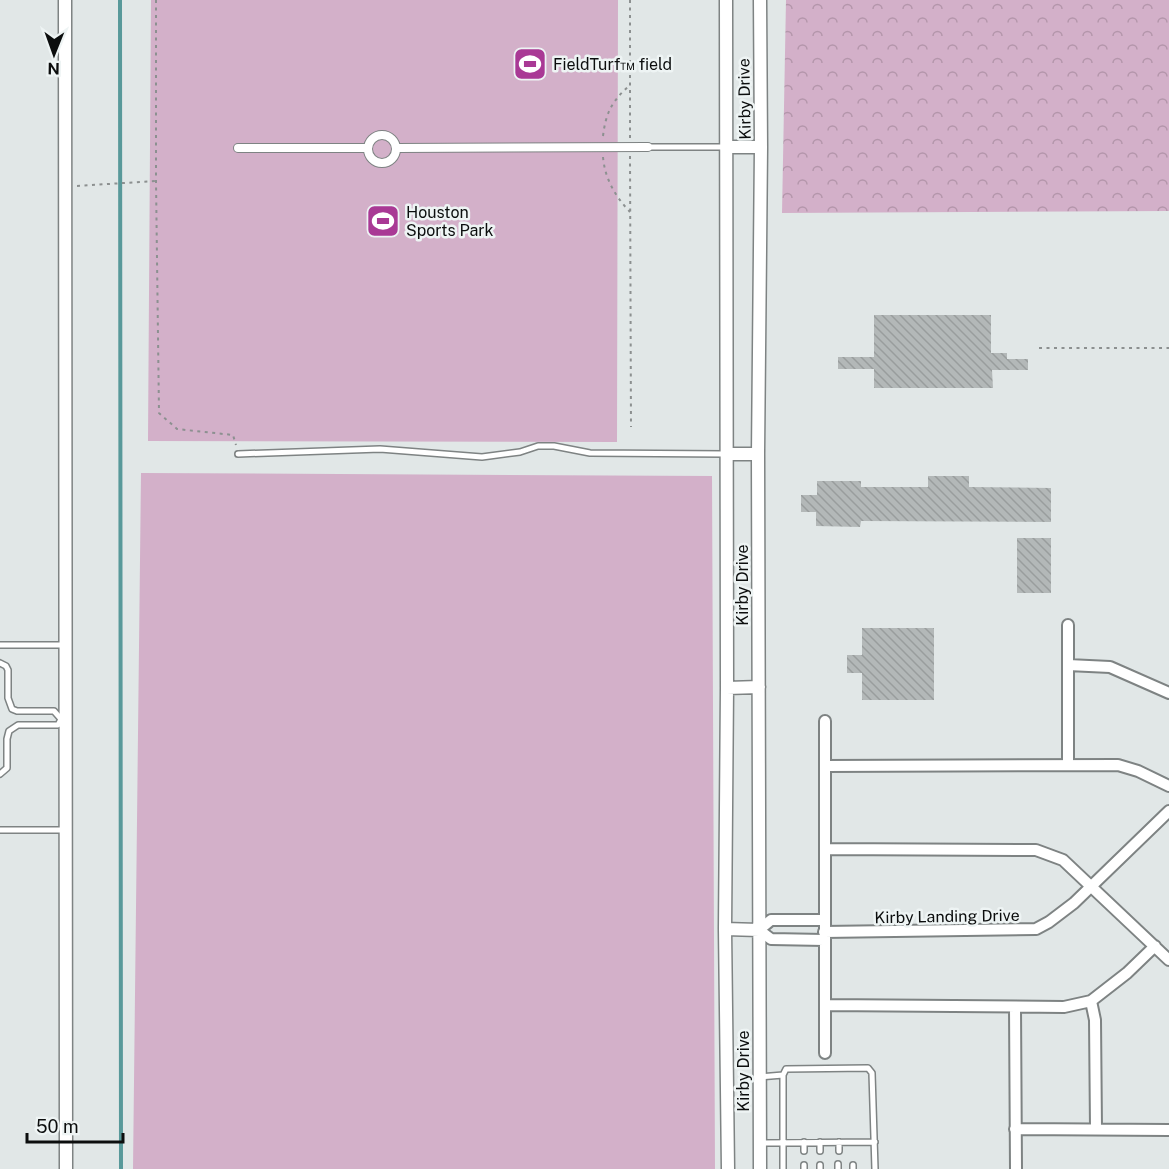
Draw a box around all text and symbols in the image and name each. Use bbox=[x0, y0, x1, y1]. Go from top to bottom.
north arrow bbox=[24, 24, 84, 84]
sports icon: FieldTurf™ field bbox=[512, 46, 548, 82]
place label: FieldTurf™ field bbox=[553, 55, 672, 74]
street label: Kirby Drive bbox=[734, 58, 755, 140]
text: N bbox=[47, 59, 60, 78]
sports icon: Houston Sports Park bbox=[365, 203, 401, 239]
place label: Houston Sports Park bbox=[406, 203, 494, 240]
street label: Kirby Drive bbox=[733, 544, 752, 626]
street label: Kirby Landing Drive bbox=[874, 906, 1020, 927]
street label: Kirby Drive bbox=[734, 1030, 753, 1112]
scale bar bbox=[27, 1106, 123, 1144]
text: 50 m bbox=[36, 1116, 79, 1137]

